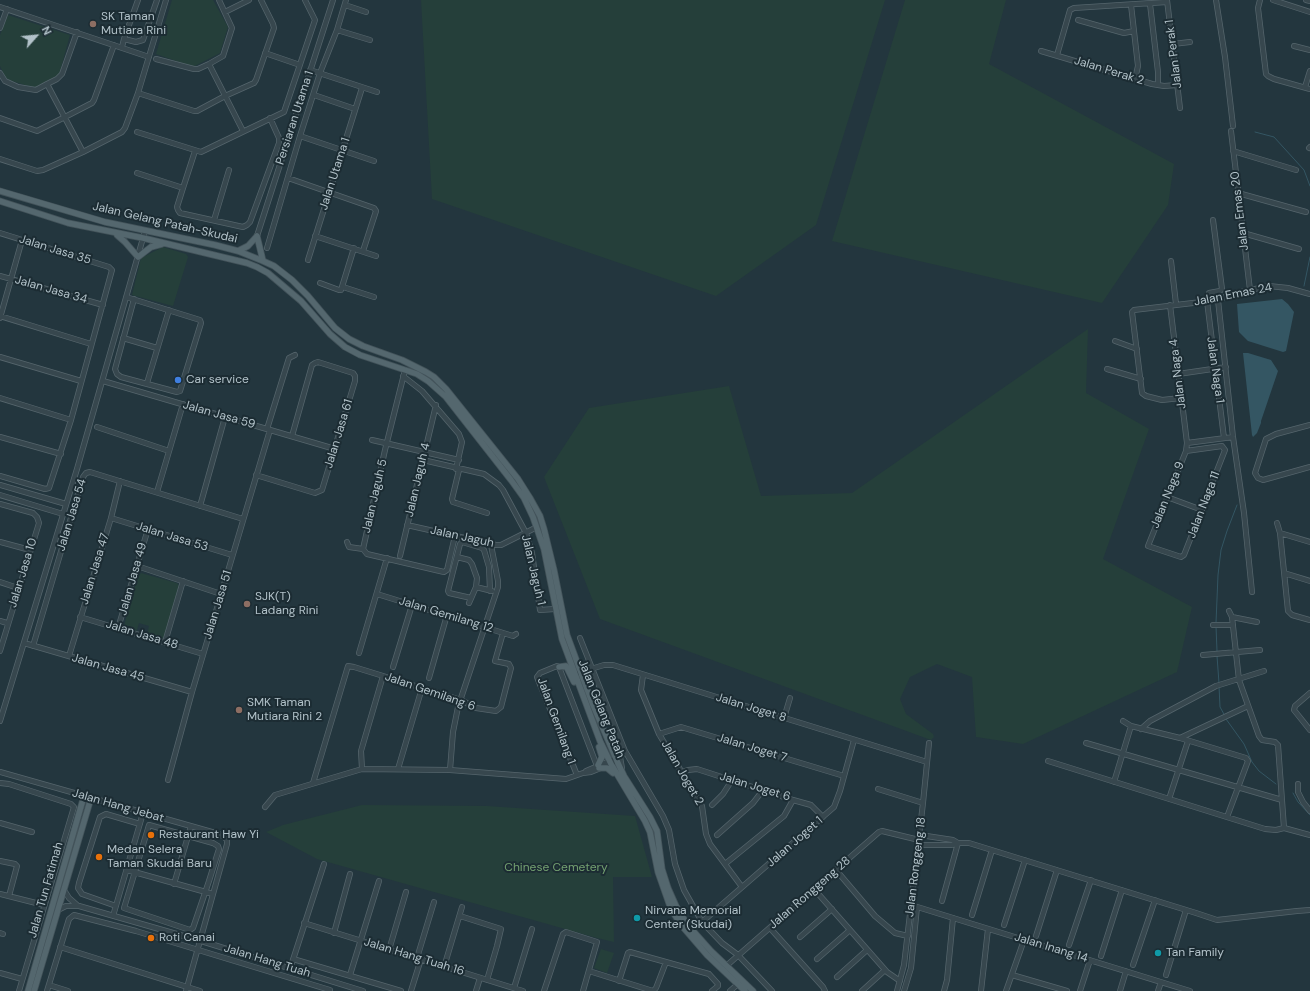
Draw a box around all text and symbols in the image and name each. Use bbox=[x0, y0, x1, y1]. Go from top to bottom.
place label: SK Taman Mutiara Rini bbox=[101, 10, 166, 38]
north arrow bbox=[16, 16, 56, 56]
marker: SK Taman Mutiara Rini bbox=[88, 19, 98, 29]
street label: Jalan Perak 1 bbox=[1163, 19, 1185, 89]
text: N bbox=[39, 24, 55, 37]
street label: Jalan Perak 2 bbox=[1072, 54, 1146, 88]
street label: Persiaran Utama 1 bbox=[273, 69, 317, 167]
street label: Jalan Utama 1 bbox=[317, 136, 353, 212]
street label: Jalan Emas 20 bbox=[1228, 170, 1252, 252]
street label: Jalan Gelang Patah-Skudai bbox=[91, 199, 239, 247]
street label: Jalan Jasa 35 bbox=[17, 232, 93, 268]
street label: Jalan Jasa 34 bbox=[13, 273, 89, 307]
street label: Jalan Emas 24 bbox=[1193, 280, 1273, 310]
street label: Jalan Naga 1 bbox=[1203, 336, 1227, 404]
street label: Jalan Naga 4 bbox=[1167, 338, 1189, 410]
place label: Car service bbox=[186, 373, 249, 387]
marker: Car service bbox=[173, 375, 183, 385]
street label: Jalan Jasa 59 bbox=[181, 398, 257, 432]
street label: Jalan Jasa 61 bbox=[322, 398, 356, 470]
street label: Jalan Jaguh 4 bbox=[403, 442, 433, 518]
street label: Jalan Jaguh 5 bbox=[360, 458, 390, 534]
street label: Jalan Naga 9 bbox=[1148, 460, 1188, 530]
street label: Jalan Naga 11 bbox=[1185, 469, 1223, 541]
street label: Jalan Jasa 54 bbox=[54, 477, 90, 553]
street label: Jalan Jasa 53 bbox=[134, 519, 210, 555]
street label: Jalan Jaguh bbox=[429, 523, 495, 551]
street label: Jalan Jasa 47 bbox=[77, 532, 113, 606]
street label: Jalan Jaguh 1 bbox=[518, 533, 548, 607]
street label: Jalan Jasa 10 bbox=[6, 536, 40, 610]
street label: Jalan Jasa 49 bbox=[116, 541, 150, 617]
street label: Jalan Jasa 51 bbox=[201, 569, 235, 641]
place label: SJK(T) Ladang Rini bbox=[255, 590, 318, 618]
street label: Jalan Gemilang 12 bbox=[397, 594, 495, 636]
marker: SJK(T) Ladang Rini bbox=[242, 599, 252, 609]
street label: Jalan Jasa 48 bbox=[104, 617, 180, 653]
street label: Jalan Jasa 45 bbox=[70, 651, 146, 685]
street label: Jalan Gelang Patah bbox=[575, 658, 627, 760]
street label: Jalan Gemilang 6 bbox=[383, 670, 477, 714]
street label: Jalan Gemilang 1 bbox=[534, 676, 578, 766]
street label: Jalan Joget 8 bbox=[714, 690, 788, 726]
place label: SMK Taman Mutiara Rini 2 bbox=[247, 696, 322, 724]
marker: SMK Taman Mutiara Rini 2 bbox=[234, 705, 244, 715]
street label: Jalan Joget 7 bbox=[715, 731, 789, 765]
street label: Jalan Joget 2 bbox=[658, 738, 706, 808]
street label: Jalan Joget 6 bbox=[718, 769, 792, 805]
street label: Jalan Hang Jebat bbox=[70, 786, 166, 826]
street label: Jalan Joget 1 bbox=[764, 814, 826, 870]
street label: Jalan Ronggeng 18 bbox=[903, 816, 929, 918]
place label: Restaurant Haw Yi bbox=[159, 828, 259, 842]
marker: Restaurant Haw Yi bbox=[146, 830, 156, 840]
street label: Jalan Tun Fatimah bbox=[25, 840, 67, 940]
place label: Medan Selera Taman Skudai Baru bbox=[107, 843, 212, 871]
marker: Medan Selera Taman Skudai Baru bbox=[94, 852, 104, 862]
street label: Jalan Ronggeng 28 bbox=[766, 854, 854, 932]
park label: Chinese Cemetery bbox=[504, 861, 608, 875]
place label: Nirvana Memorial Center (Skudai) bbox=[645, 904, 741, 932]
marker: Nirvana Memorial Center (Skudai) bbox=[632, 913, 642, 923]
street label: Jalan Inang 14 bbox=[1013, 930, 1089, 966]
place label: Roti Canai bbox=[159, 931, 215, 945]
marker: Roti Canai bbox=[146, 933, 156, 943]
street label: Jalan Hang Tuah 16 bbox=[362, 935, 466, 979]
street label: Jalan Hang Tuah bbox=[222, 941, 312, 981]
place label: Tan Family bbox=[1166, 946, 1224, 960]
marker: Tan Family bbox=[1153, 948, 1163, 958]

